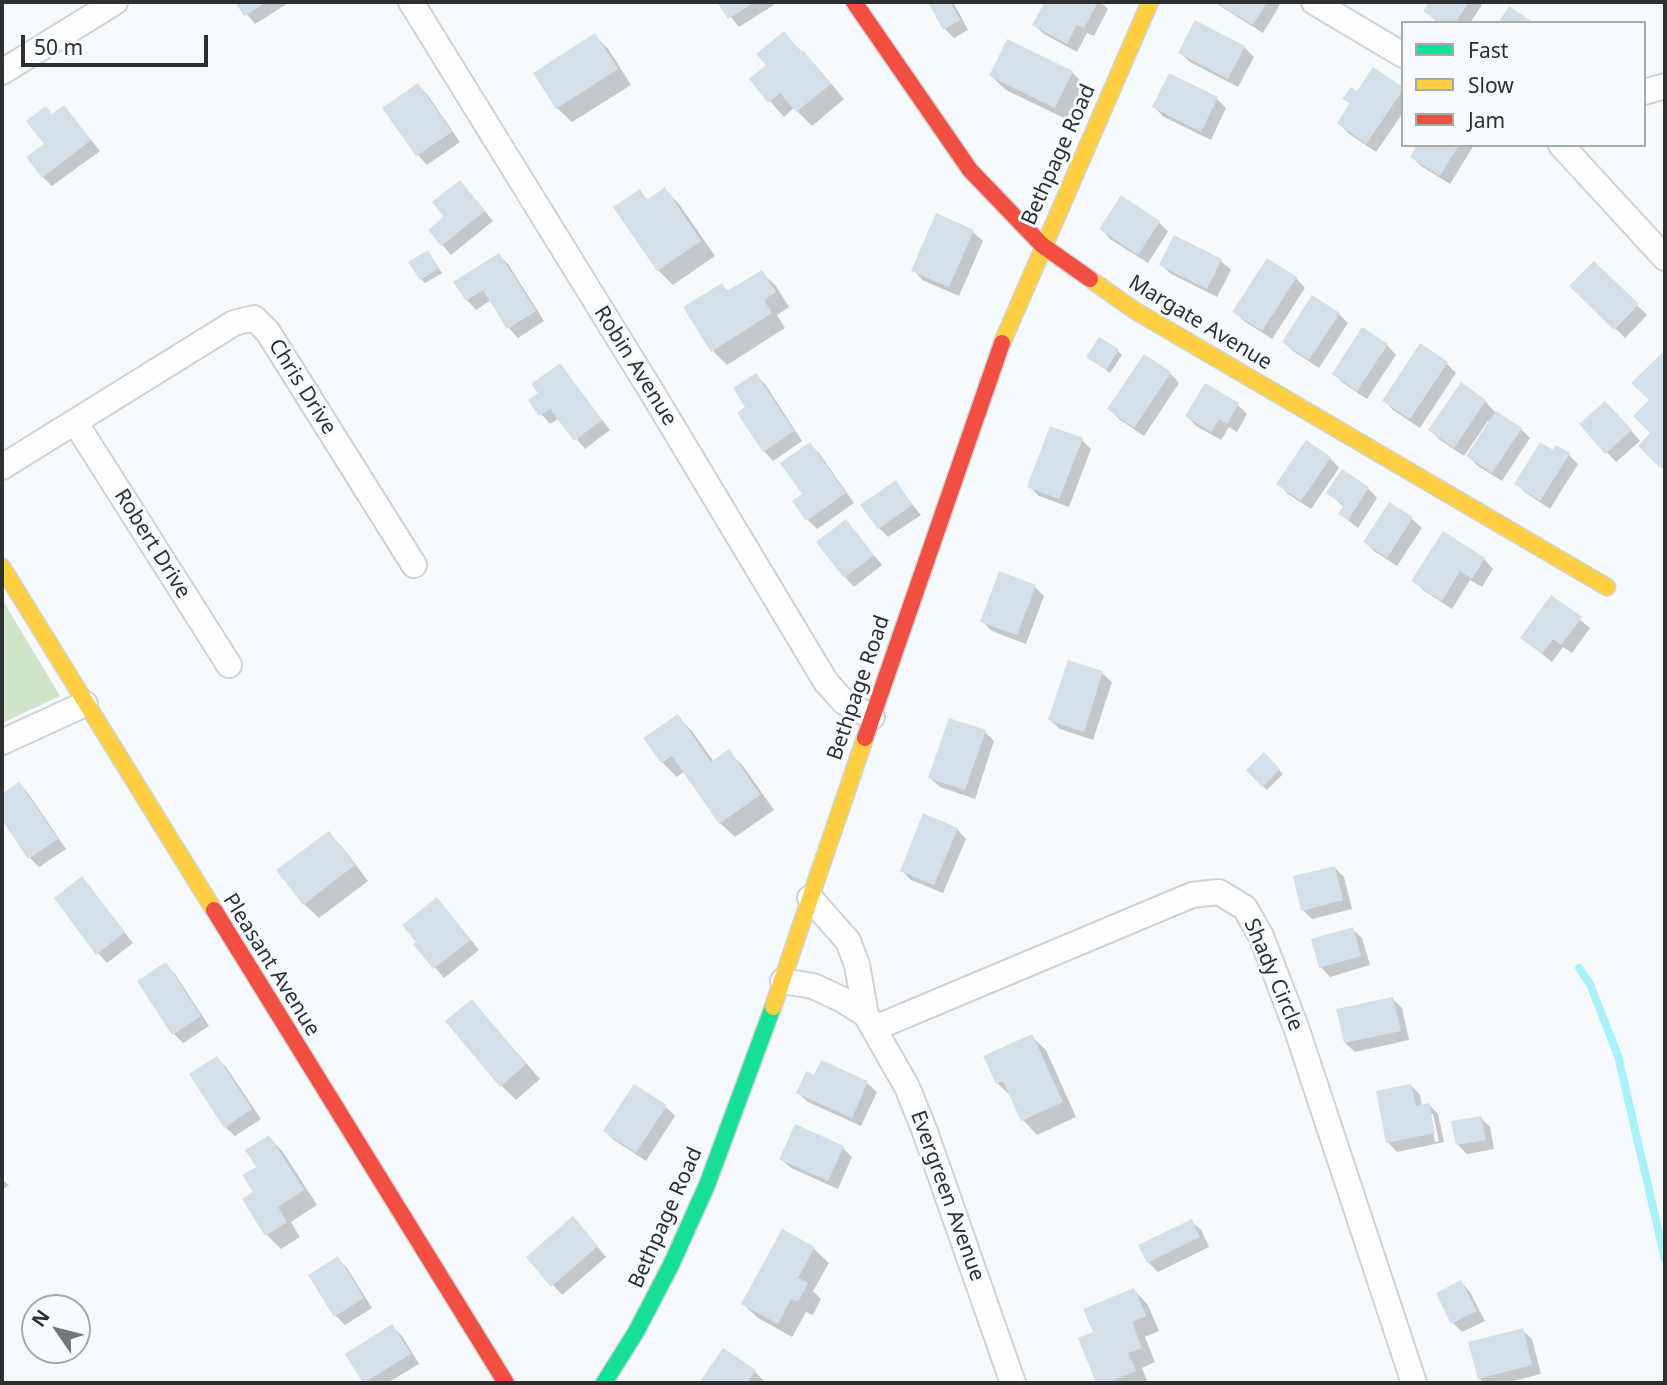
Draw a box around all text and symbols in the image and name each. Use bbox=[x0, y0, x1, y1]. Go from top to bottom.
scale bar bbox=[24, 21, 212, 65]
legend bbox=[1401, 21, 1646, 147]
text: 50 m bbox=[34, 33, 83, 61]
text: Fast bbox=[1468, 36, 1508, 64]
text: Slow bbox=[1468, 71, 1514, 99]
street label: Bethpage Road bbox=[1017, 81, 1101, 229]
text: Jam bbox=[1468, 106, 1505, 134]
street label: Margate Avenue bbox=[1124, 270, 1276, 376]
street label: Robin Avenue bbox=[588, 302, 682, 430]
street label: Chris Drive bbox=[263, 335, 341, 439]
street label: Robert Drive bbox=[108, 485, 196, 603]
street label: Bethpage Road bbox=[822, 612, 896, 764]
street label: Pleasant Avenue bbox=[217, 889, 325, 1041]
street label: Shady Circle bbox=[1238, 915, 1308, 1035]
street label: Evergreen Avenue bbox=[904, 1107, 990, 1285]
street label: Bethpage Road bbox=[624, 1144, 708, 1292]
north arrow bbox=[21, 1294, 91, 1364]
text: N bbox=[25, 1304, 56, 1332]

